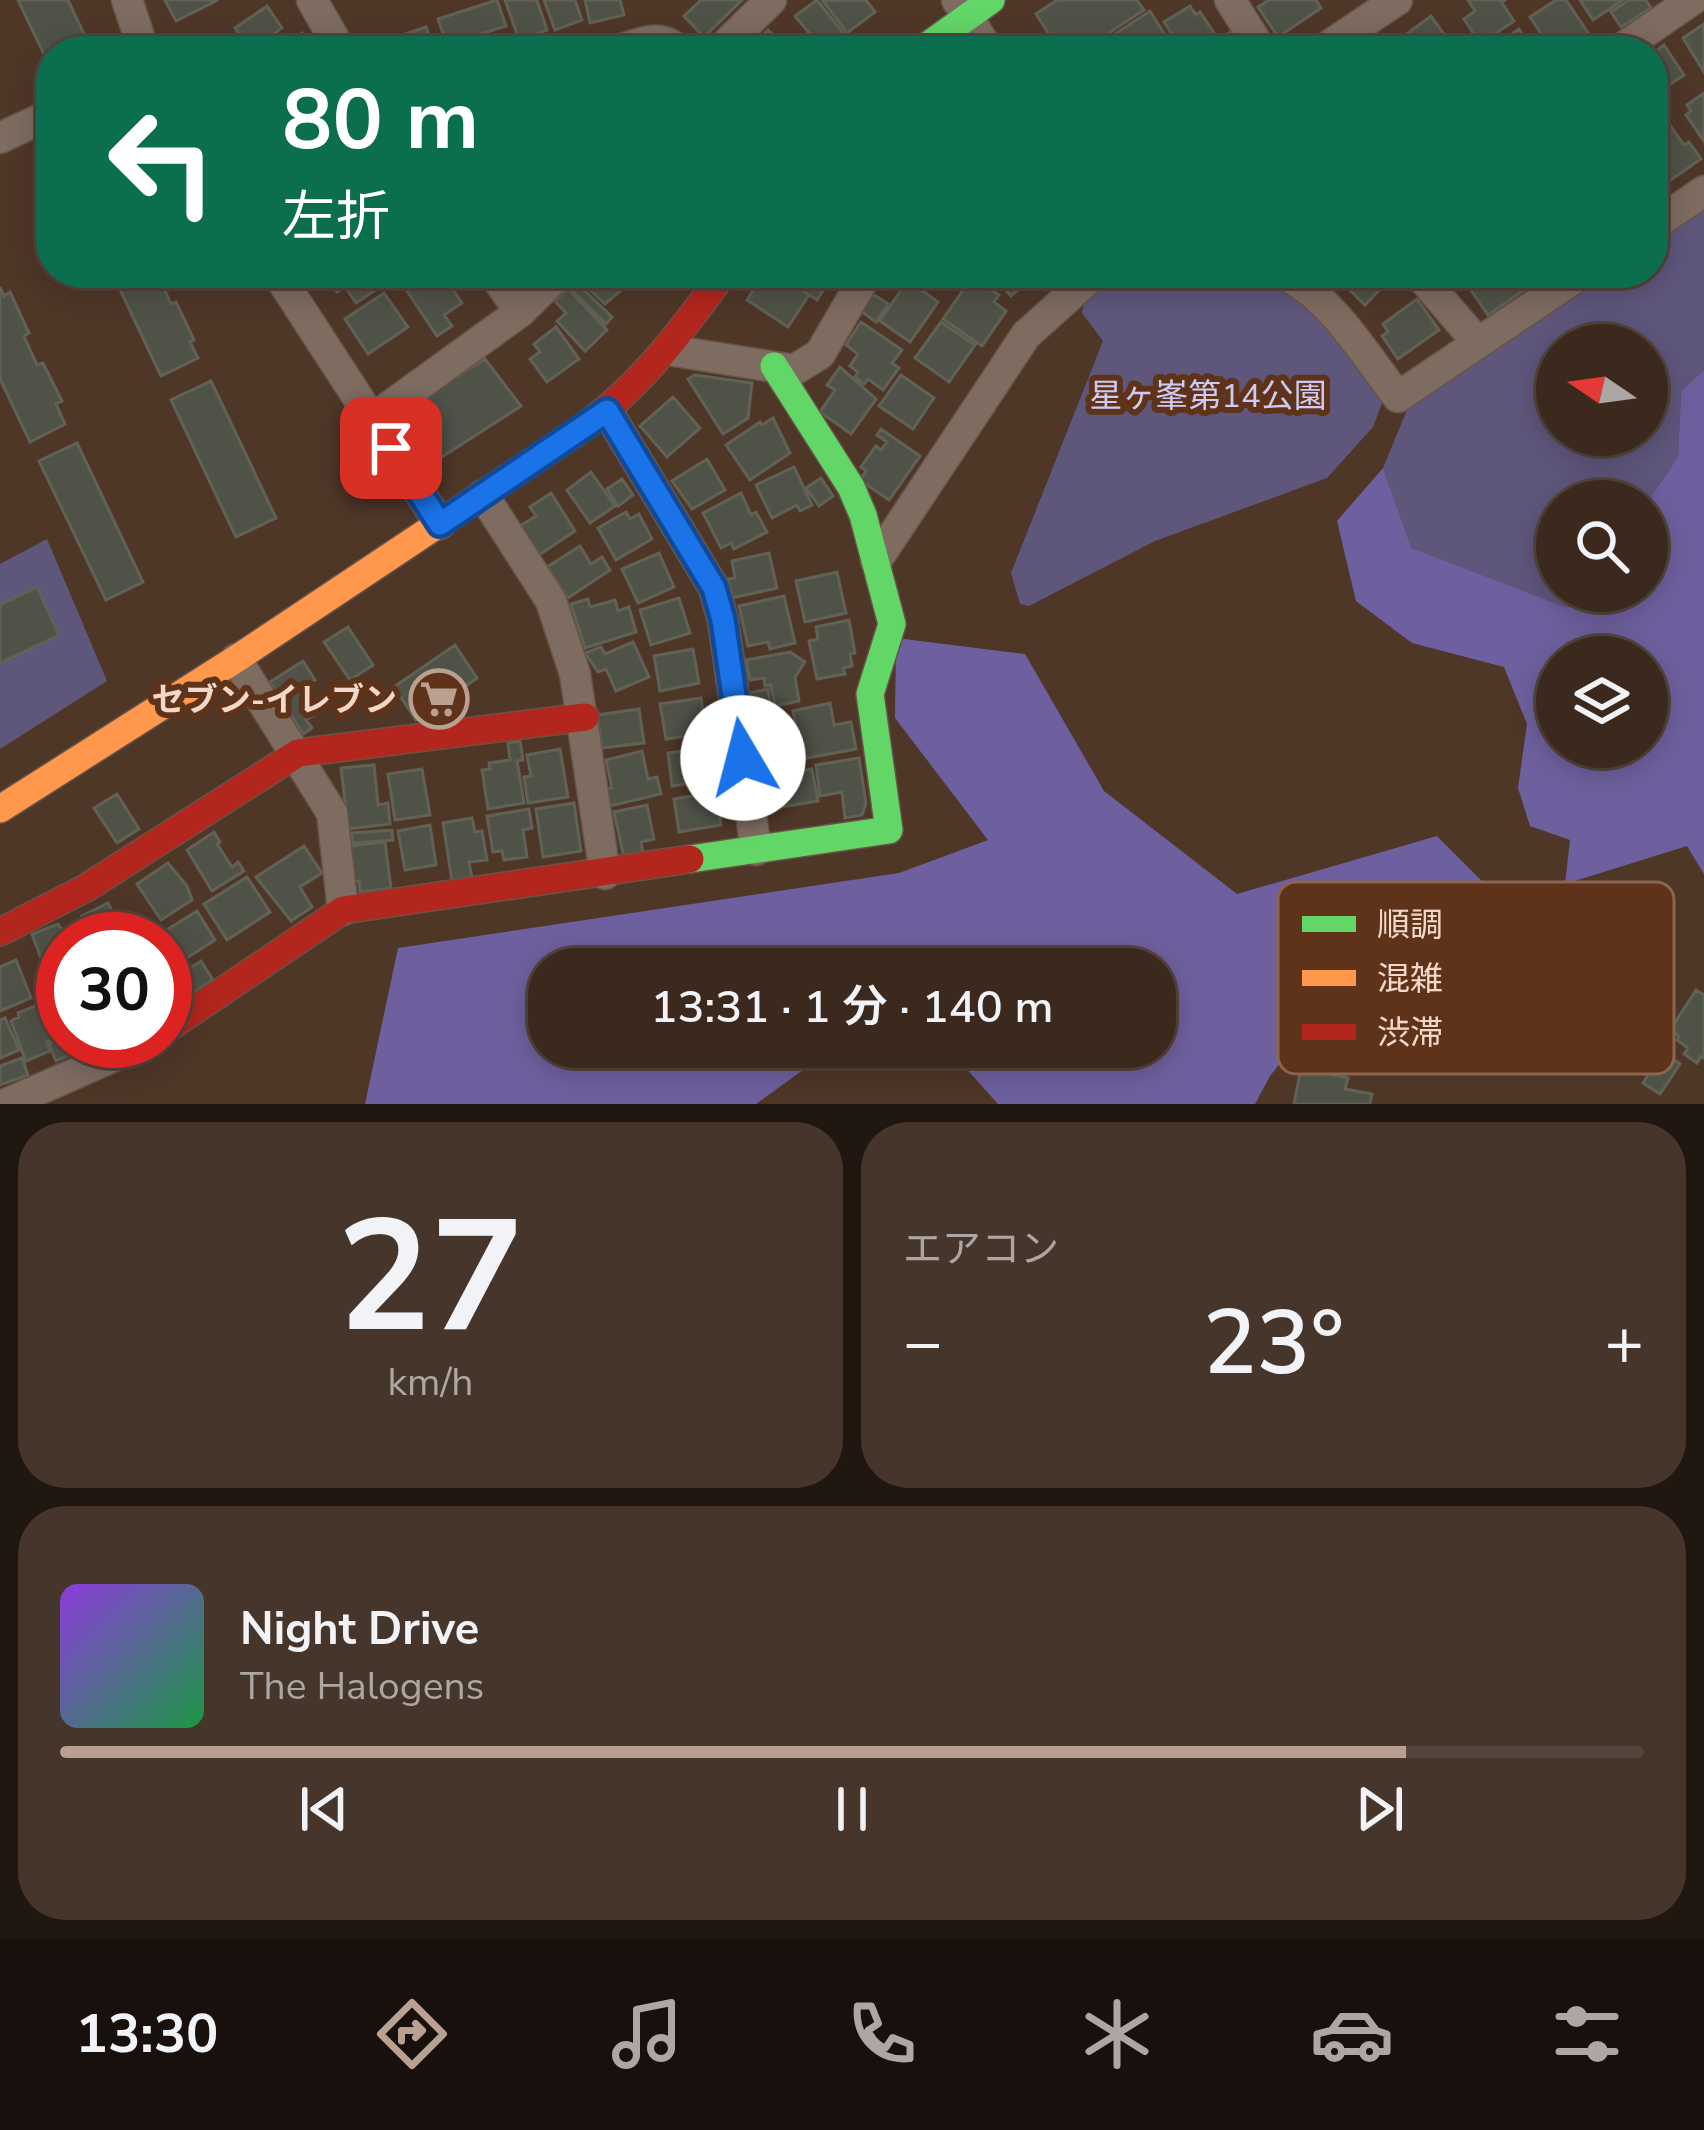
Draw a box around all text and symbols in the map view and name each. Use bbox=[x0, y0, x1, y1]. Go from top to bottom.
text: 80 m bbox=[282, 63, 479, 178]
icon: left bbox=[84, 84, 240, 240]
text: 左折 bbox=[282, 180, 390, 254]
north arrow bbox=[1536, 324, 1668, 456]
map controls bbox=[1536, 324, 1668, 768]
park label: 星ヶ峯第14公園 bbox=[1089, 374, 1327, 419]
pin bbox=[340, 397, 442, 499]
icon: arrive bbox=[358, 415, 424, 481]
button: search bbox=[1536, 480, 1668, 612]
button: layers bbox=[1536, 636, 1668, 768]
supermarket icon: セブン-イレブン bbox=[408, 668, 470, 730]
place label: セブン-イレブン bbox=[152, 678, 397, 723]
position arrow bbox=[680, 695, 806, 821]
legend bbox=[1278, 882, 1674, 1074]
text: 順調 bbox=[1377, 903, 1443, 948]
speed limit sign: 30 bbox=[36, 912, 192, 1068]
text: 混雑 bbox=[1377, 957, 1443, 1002]
text: 13:31 · 1 分 · 140 m bbox=[651, 977, 1053, 1038]
text: 渋滞 bbox=[1377, 1011, 1443, 1056]
text: 27 bbox=[337, 1171, 524, 1384]
text: エアコン bbox=[903, 1223, 1059, 1276]
text: 23° bbox=[1203, 1282, 1344, 1405]
text: − bbox=[903, 1298, 943, 1388]
text: + bbox=[1604, 1298, 1644, 1388]
text: km/h bbox=[388, 1356, 473, 1409]
text: Night Drive bbox=[240, 1599, 479, 1660]
text: The Halogens bbox=[240, 1660, 484, 1713]
icon: previous bbox=[291, 1776, 357, 1842]
icon: pause bbox=[819, 1776, 885, 1842]
icon: next bbox=[1347, 1776, 1413, 1842]
icon: directions bbox=[370, 1992, 454, 2076]
icon: music bbox=[605, 1992, 689, 2076]
icon: phone bbox=[840, 1992, 924, 2076]
icon: climate bbox=[1075, 1992, 1159, 2076]
icon: car bbox=[1310, 1992, 1394, 2076]
icon: filters bbox=[1545, 1992, 1629, 2076]
text: 13:30 bbox=[76, 1997, 219, 2071]

